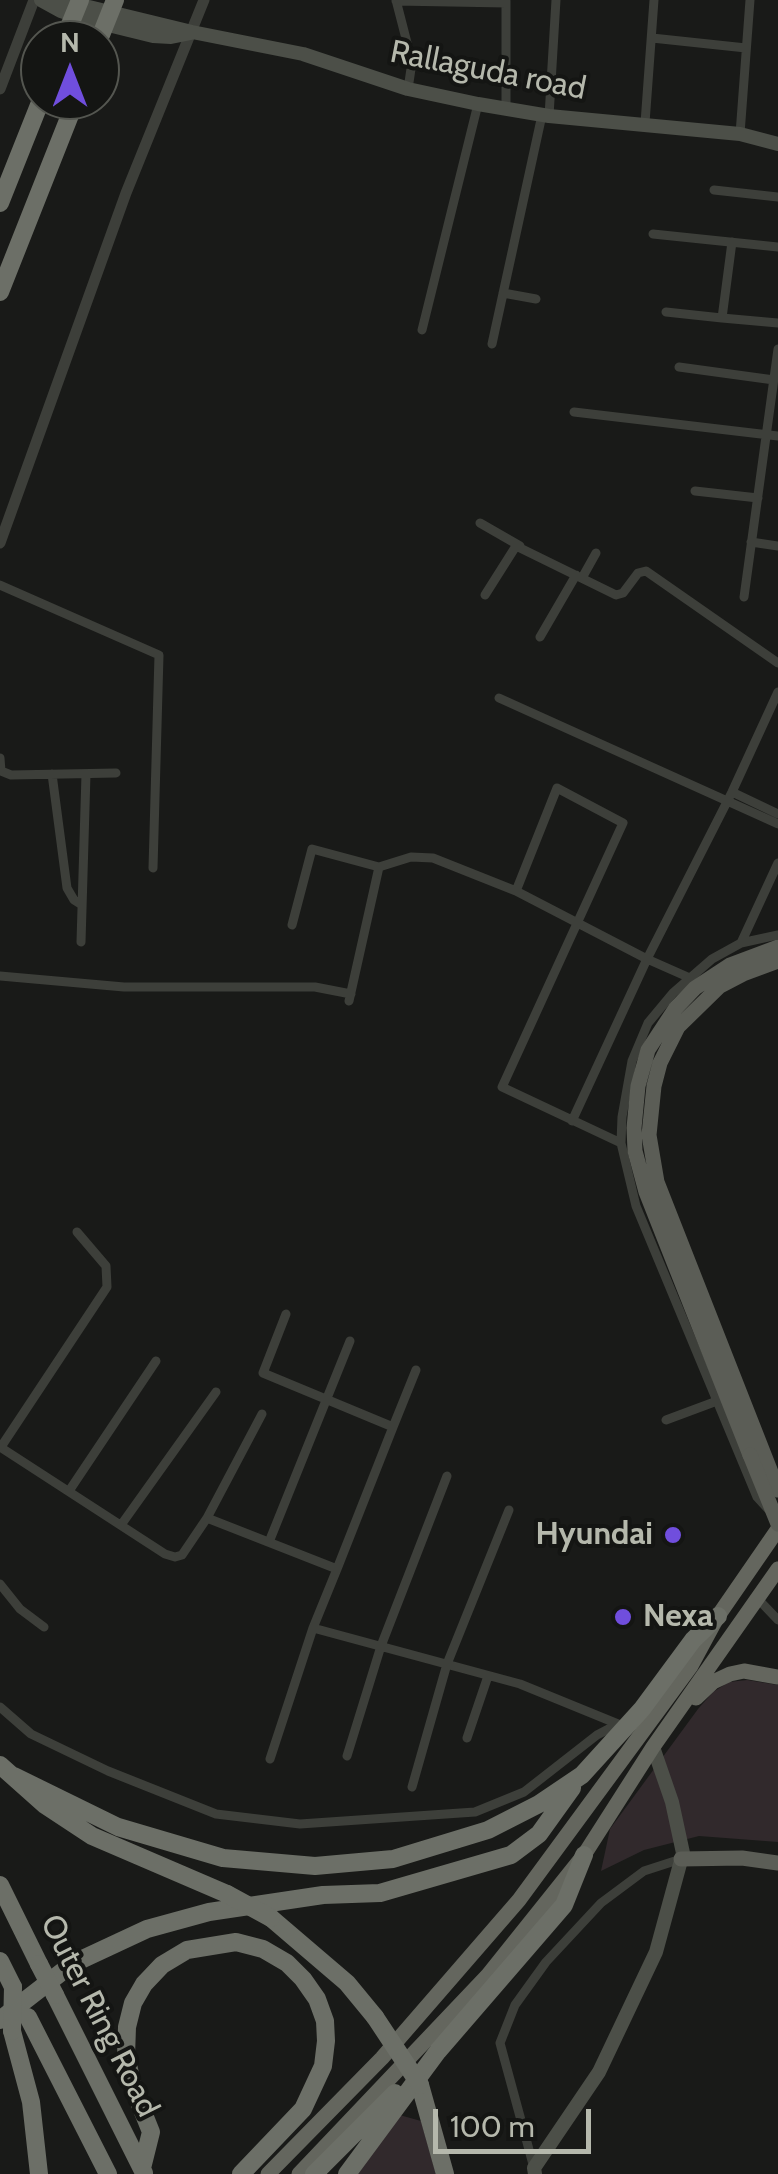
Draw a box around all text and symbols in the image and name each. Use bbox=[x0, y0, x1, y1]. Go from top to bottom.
north arrow bbox=[20, 20, 120, 120]
text: N bbox=[60, 25, 80, 59]
street label: Rallaguda road bbox=[387, 33, 589, 109]
place label: Hyundai bbox=[535, 1516, 653, 1554]
marker: Hyundai bbox=[662, 1524, 684, 1546]
place label: Nexa bbox=[643, 1598, 713, 1636]
marker: Nexa bbox=[612, 1606, 634, 1628]
street label: Outer Ring Road bbox=[32, 1908, 166, 2124]
scale bar bbox=[438, 2089, 596, 2151]
text: 100 m bbox=[450, 2108, 535, 2145]

